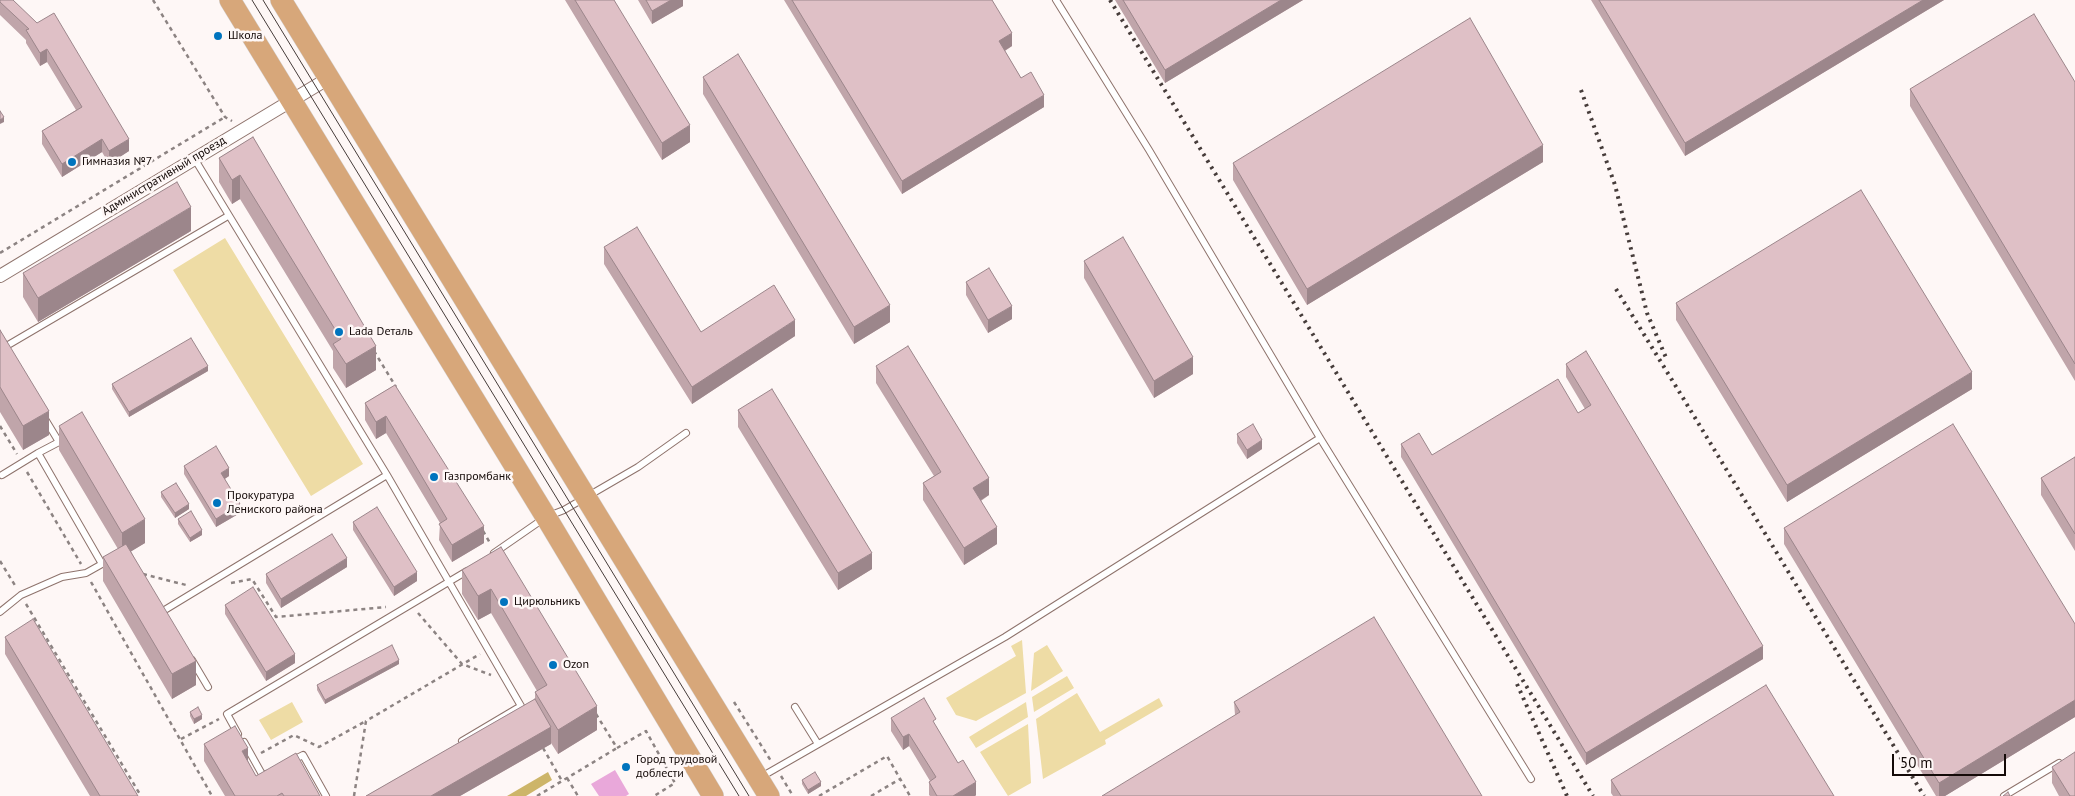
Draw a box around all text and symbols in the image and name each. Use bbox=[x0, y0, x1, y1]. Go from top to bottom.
place label: Школа bbox=[228, 29, 262, 43]
marker: Школа bbox=[212, 30, 224, 42]
street label: Административный проезд bbox=[99, 133, 229, 219]
place label: Гимназия №7 bbox=[82, 155, 152, 169]
marker: Гимназия №7 bbox=[66, 156, 78, 168]
place label: Lada Dеталь bbox=[349, 325, 413, 339]
marker: Lada Dеталь bbox=[333, 326, 345, 338]
place label: Газпромбанк bbox=[444, 470, 511, 484]
marker: Газпромбанк bbox=[428, 471, 440, 483]
place label: Прокуратура Лениского района bbox=[227, 489, 323, 517]
marker: Прокуратура Лениского района bbox=[211, 497, 223, 509]
place label: Цирюльникъ bbox=[514, 595, 580, 609]
marker: Цирюльникъ bbox=[498, 596, 510, 608]
place label: Ozon bbox=[563, 658, 589, 672]
marker: Ozon bbox=[547, 659, 559, 671]
scale bar bbox=[1895, 744, 2009, 776]
place label: Город трудовой доблести bbox=[636, 753, 717, 781]
text: 50 m bbox=[1900, 753, 1933, 772]
marker: Город трудовой доблести bbox=[620, 761, 632, 773]

